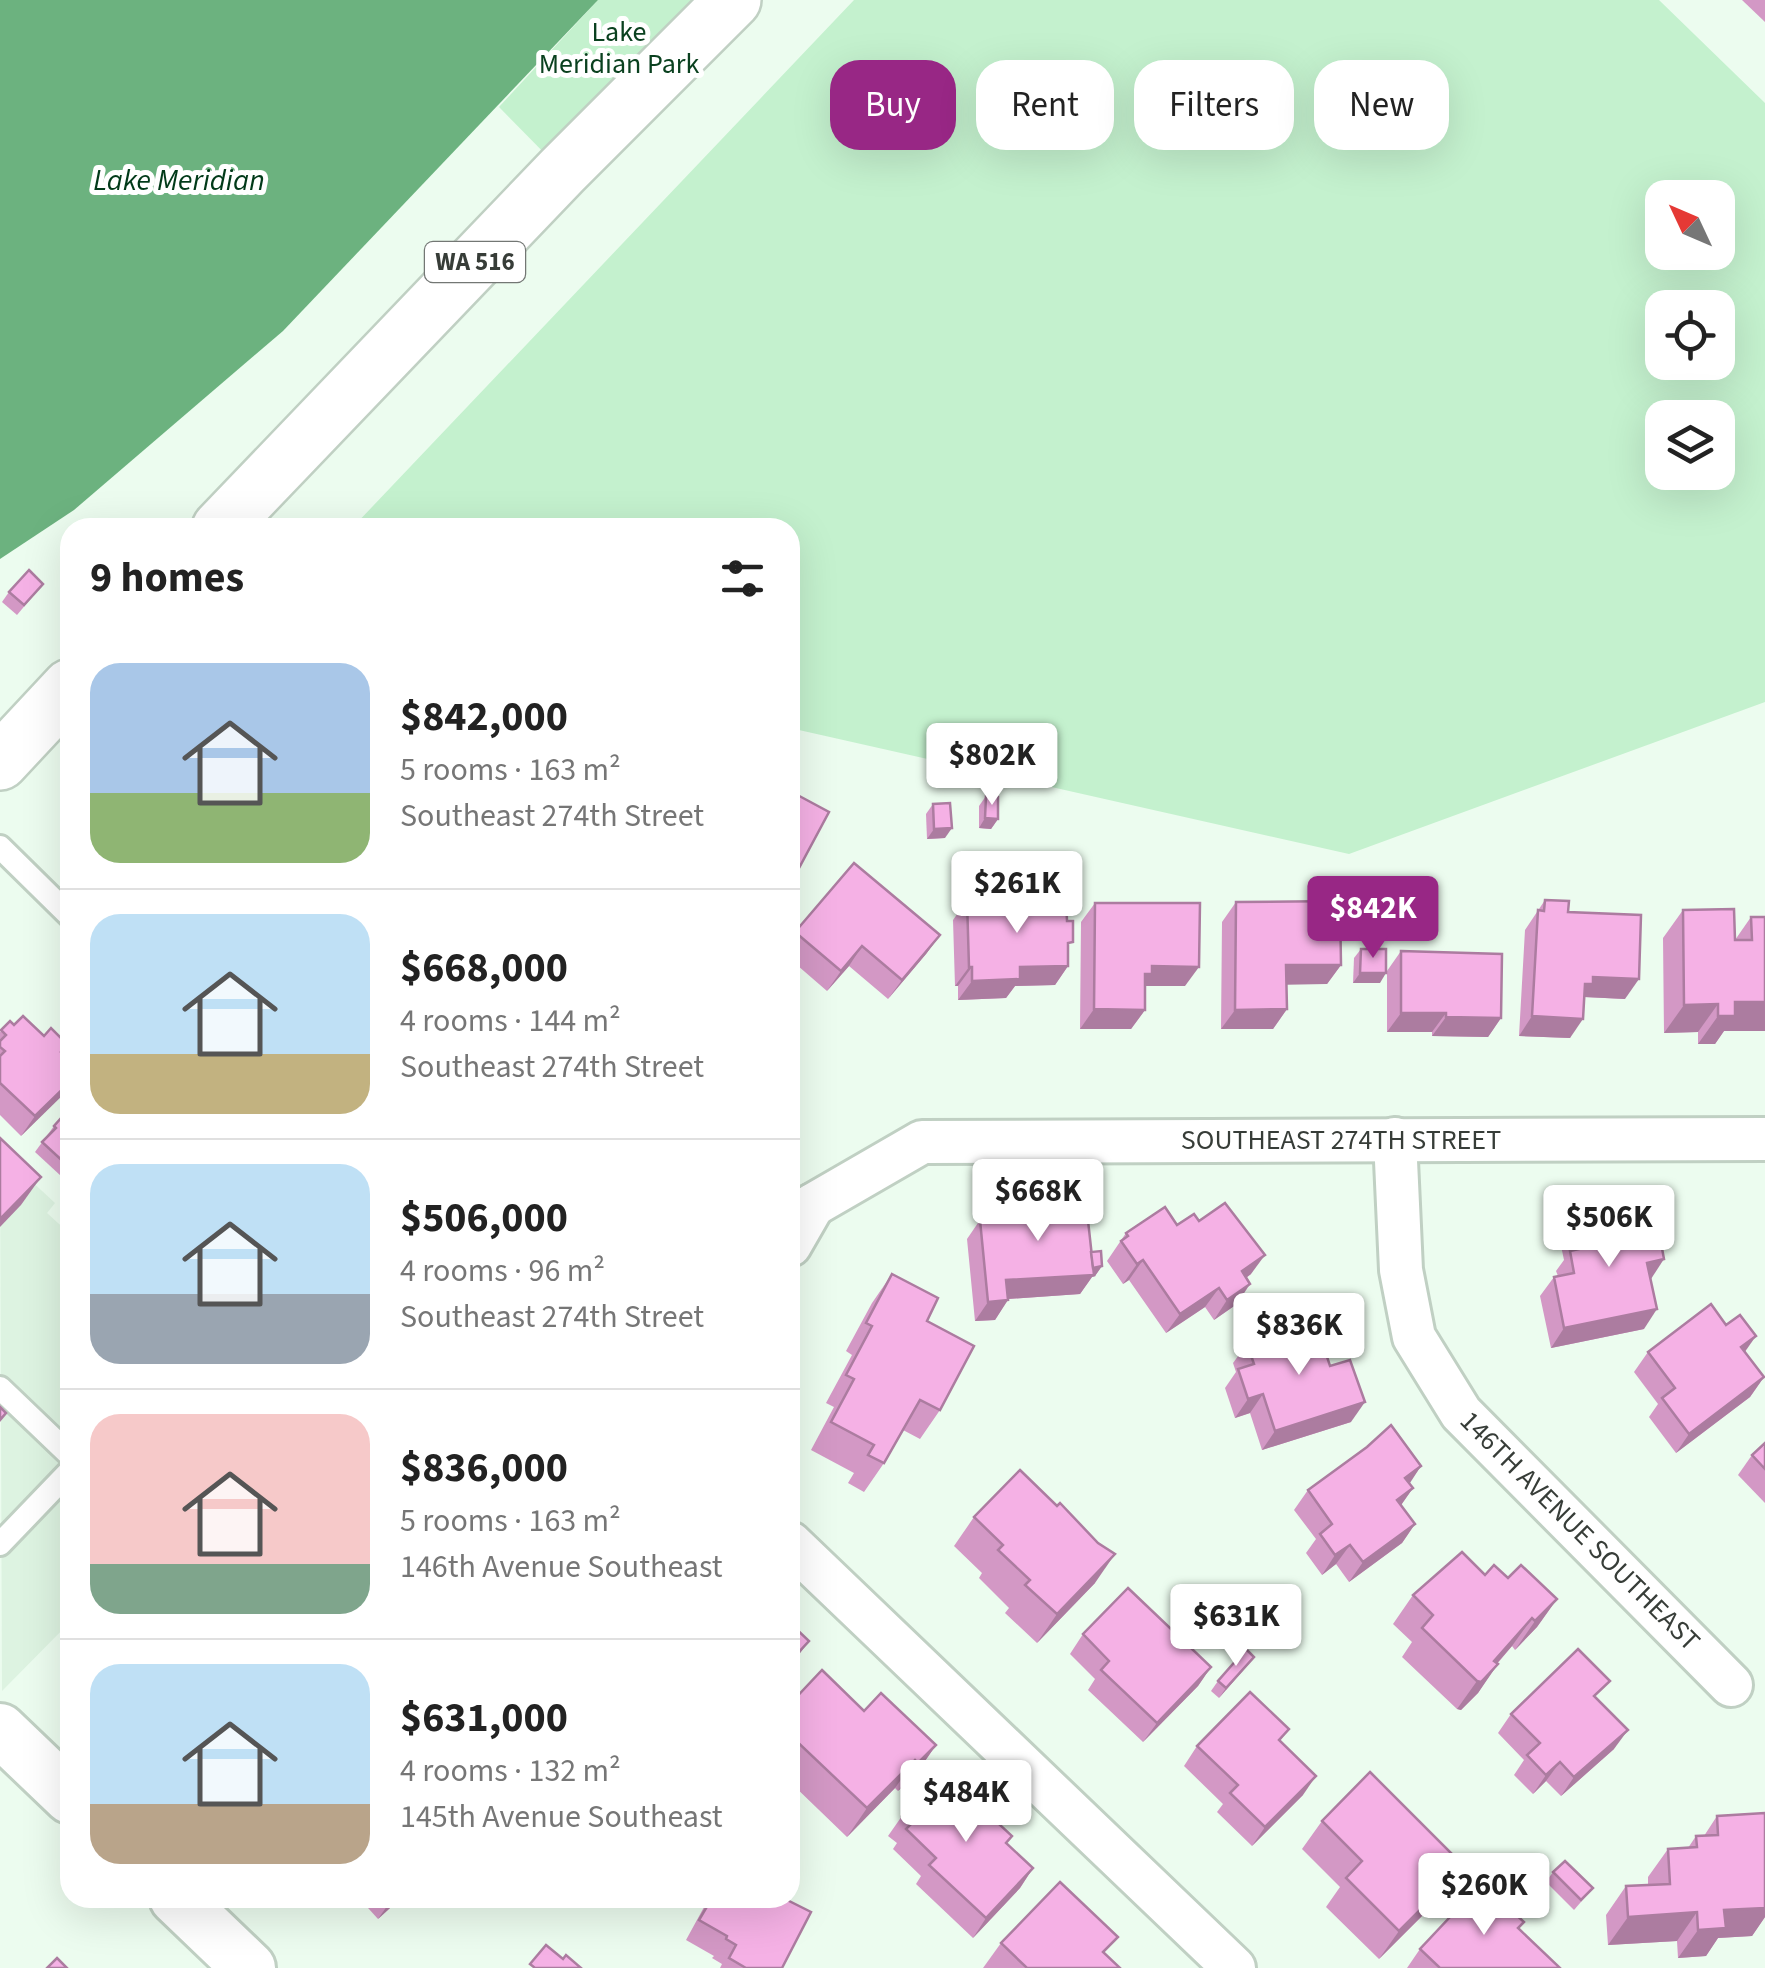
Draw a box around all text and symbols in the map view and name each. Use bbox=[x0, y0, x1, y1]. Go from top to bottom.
park label: Lake Meridian Park bbox=[539, 12, 699, 84]
chip: Buy bbox=[830, 60, 956, 150]
chip: Rent bbox=[976, 60, 1114, 150]
chip: Filters bbox=[1134, 60, 1294, 150]
chip: New bbox=[1314, 60, 1449, 150]
water label: Lake Meridian bbox=[93, 159, 265, 202]
north arrow bbox=[1645, 180, 1735, 270]
map controls bbox=[1645, 180, 1735, 490]
road number: WA 516 bbox=[425, 242, 525, 282]
button: locate bbox=[1645, 290, 1735, 380]
button: layers bbox=[1645, 400, 1735, 490]
text: 9 homes bbox=[90, 548, 244, 608]
icon: filters bbox=[715, 551, 770, 606]
text: $842,000 bbox=[400, 687, 568, 747]
icon: home bbox=[170, 703, 290, 823]
pin: $802K bbox=[922, 723, 1062, 808]
text: $802K bbox=[948, 732, 1036, 778]
text: 5 rooms · 163 m² bbox=[400, 747, 621, 793]
text: Southeast 274th Street bbox=[400, 793, 704, 839]
pin: $261K bbox=[947, 851, 1087, 936]
text: $261K bbox=[973, 860, 1061, 906]
pin: $842K bbox=[1303, 876, 1443, 961]
text: $842K bbox=[1329, 885, 1417, 931]
text: $668,000 bbox=[400, 938, 568, 998]
icon: home bbox=[170, 954, 290, 1074]
text: 4 rooms · 144 m² bbox=[400, 998, 621, 1044]
text: Southeast 274th Street bbox=[400, 1044, 704, 1090]
street label: SOUTHEAST 274TH STREET bbox=[1181, 1120, 1501, 1160]
pin: $668K bbox=[968, 1159, 1108, 1244]
text: $668K bbox=[994, 1168, 1082, 1214]
pin: $506K bbox=[1539, 1185, 1679, 1270]
text: $506,000 bbox=[400, 1188, 568, 1248]
text: $506K bbox=[1565, 1194, 1653, 1240]
icon: home bbox=[170, 1204, 290, 1324]
text: 4 rooms · 96 m² bbox=[400, 1248, 605, 1294]
pin: $836K bbox=[1229, 1293, 1369, 1378]
text: Southeast 274th Street bbox=[400, 1294, 704, 1340]
text: $836K bbox=[1255, 1302, 1343, 1348]
street label: 146TH AVENUE SOUTHEAST bbox=[1451, 1402, 1709, 1660]
text: $836,000 bbox=[400, 1438, 568, 1498]
icon: home bbox=[170, 1454, 290, 1574]
text: 5 rooms · 163 m² bbox=[400, 1498, 621, 1544]
text: 146th Avenue Southeast bbox=[400, 1544, 723, 1590]
pin: $631K bbox=[1166, 1584, 1306, 1669]
text: $631K bbox=[1192, 1593, 1280, 1639]
text: $631,000 bbox=[400, 1688, 568, 1748]
icon: home bbox=[170, 1704, 290, 1824]
text: 4 rooms · 132 m² bbox=[400, 1748, 621, 1794]
pin: $484K bbox=[896, 1760, 1036, 1845]
text: $484K bbox=[922, 1769, 1010, 1815]
text: 145th Avenue Southeast bbox=[400, 1794, 723, 1840]
pin: $260K bbox=[1414, 1853, 1554, 1938]
text: $260K bbox=[1440, 1862, 1528, 1908]

